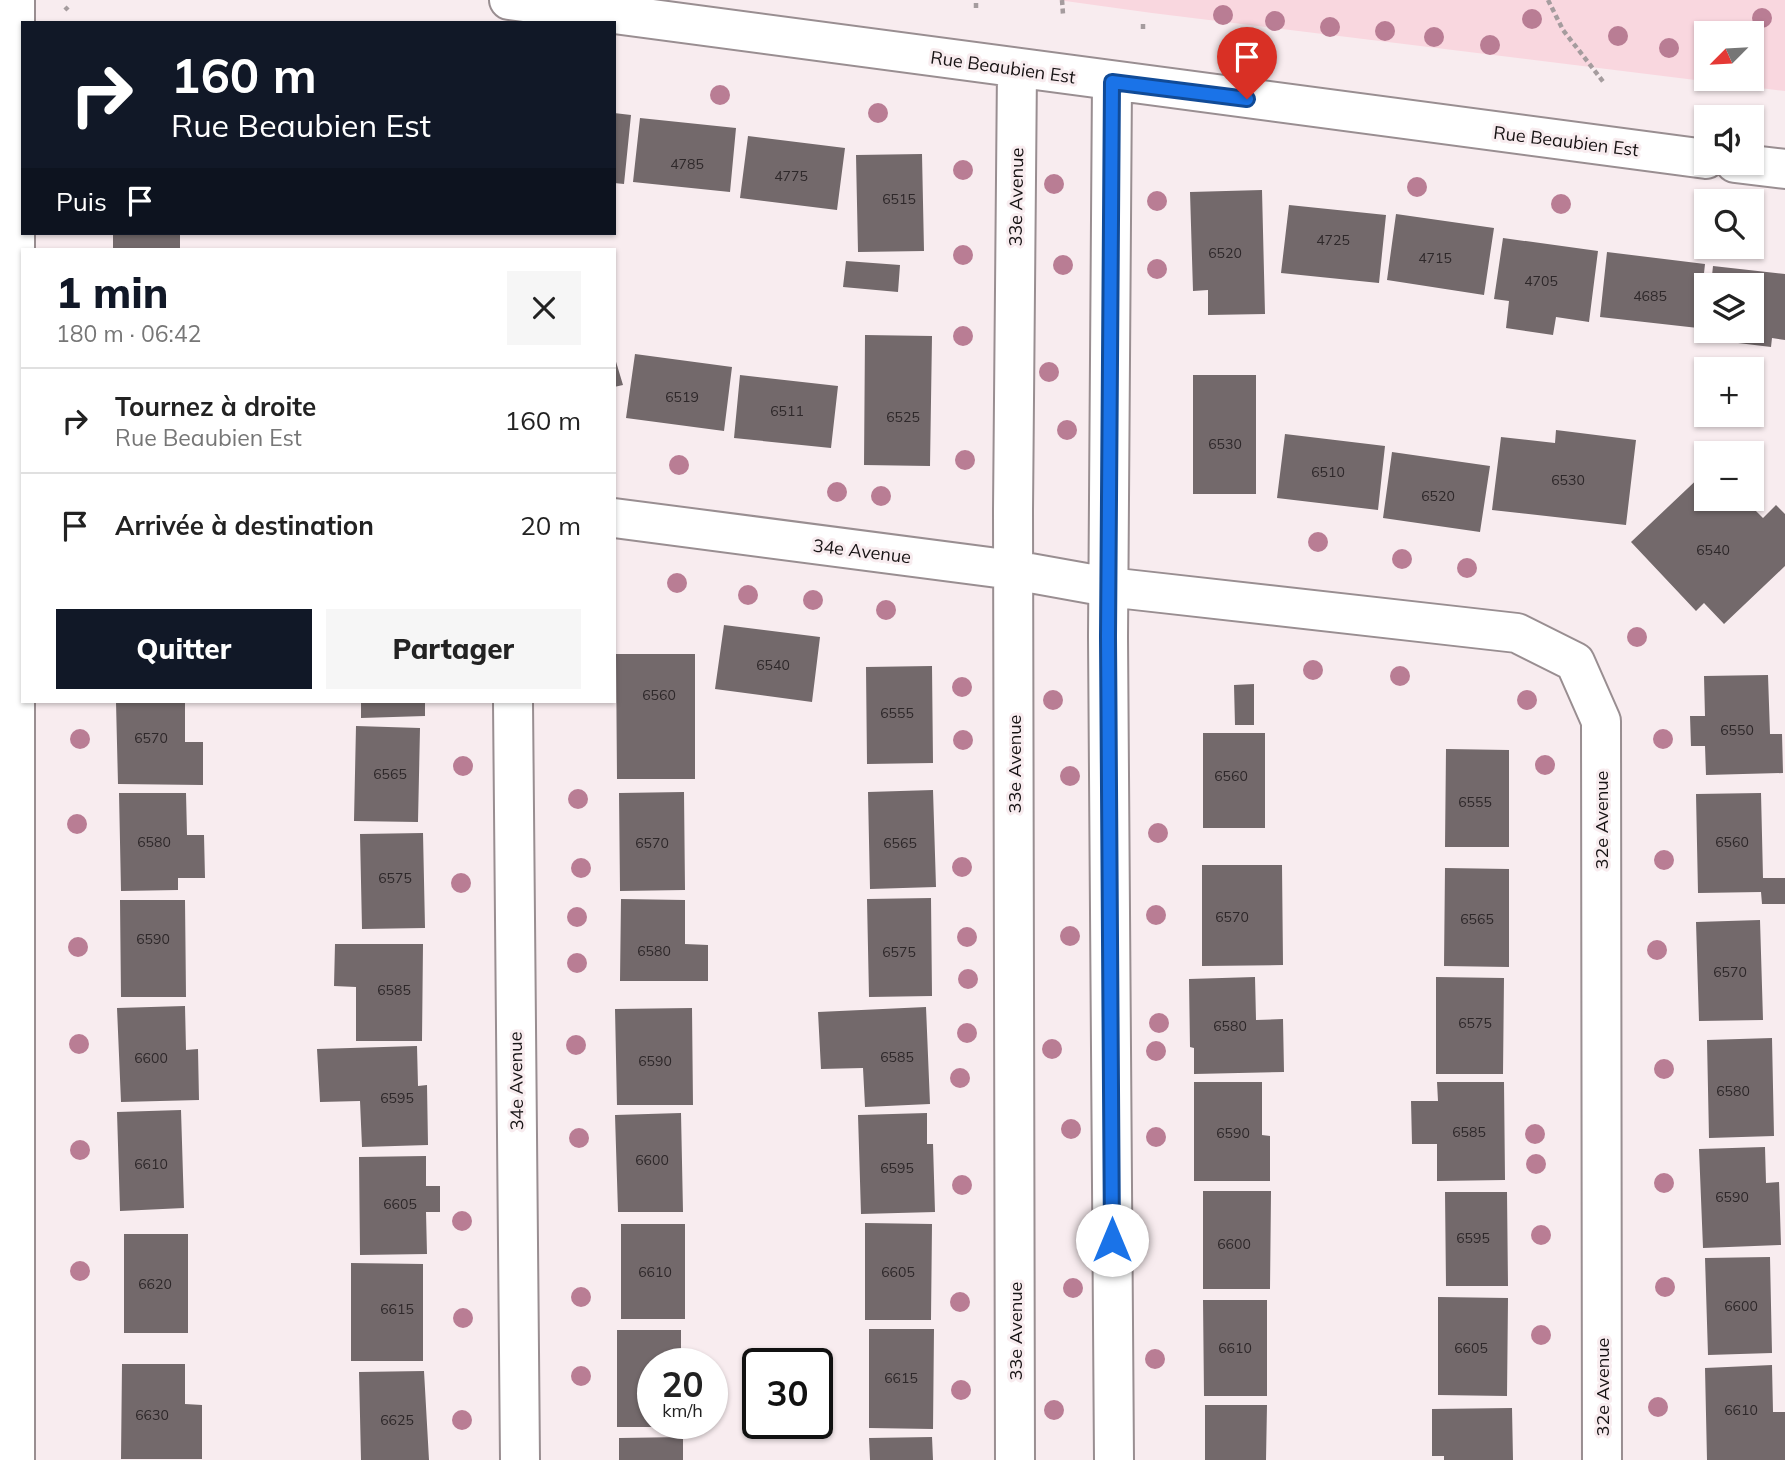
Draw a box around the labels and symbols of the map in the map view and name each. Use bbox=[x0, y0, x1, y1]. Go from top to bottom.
north arrow bbox=[1694, 21, 1764, 91]
pin bbox=[1217, 27, 1277, 99]
street label: Rue Beaubien Est bbox=[929, 45, 1077, 89]
street label: Rue Beaubien Est bbox=[1492, 121, 1640, 161]
street label: 33e Avenue bbox=[1004, 147, 1028, 247]
house number: 4785 bbox=[670, 155, 704, 173]
house number: 4775 bbox=[774, 167, 808, 185]
house number: 6515 bbox=[882, 190, 916, 208]
house number: 4725 bbox=[1316, 231, 1350, 249]
house number: 6520 bbox=[1208, 244, 1242, 262]
house number: 4715 bbox=[1418, 249, 1452, 267]
house number: 4705 bbox=[1524, 272, 1558, 290]
house number: 4685 bbox=[1633, 287, 1667, 305]
house number: 6519 bbox=[665, 388, 699, 406]
house number: 6511 bbox=[770, 402, 804, 420]
house number: 6525 bbox=[886, 408, 920, 426]
house number: 6530 bbox=[1208, 435, 1242, 453]
house number: 6510 bbox=[1311, 463, 1345, 481]
house number: 6530 bbox=[1551, 471, 1585, 489]
house number: 6520 bbox=[1421, 487, 1455, 505]
street label: 34e Avenue bbox=[812, 534, 912, 568]
house number: 6540 bbox=[1696, 541, 1730, 559]
house number: 6540 bbox=[756, 656, 790, 674]
house number: 6560 bbox=[642, 686, 676, 704]
house number: 6555 bbox=[880, 704, 914, 722]
street label: 33e Avenue bbox=[1003, 715, 1026, 813]
house number: 6550 bbox=[1720, 721, 1754, 739]
house number: 6570 bbox=[134, 729, 168, 747]
house number: 6565 bbox=[373, 765, 407, 783]
house number: 6560 bbox=[1214, 767, 1248, 785]
street label: 32e Avenue bbox=[1590, 771, 1613, 869]
house number: 6555 bbox=[1458, 793, 1492, 811]
house number: 6580 bbox=[137, 833, 171, 851]
house number: 6560 bbox=[1715, 833, 1749, 851]
house number: 6570 bbox=[635, 834, 669, 852]
house number: 6565 bbox=[883, 834, 917, 852]
house number: 6575 bbox=[378, 869, 412, 887]
house number: 6570 bbox=[1215, 908, 1249, 926]
house number: 6565 bbox=[1460, 910, 1494, 928]
house number: 6590 bbox=[136, 930, 170, 948]
house number: 6580 bbox=[637, 942, 671, 960]
house number: 6575 bbox=[882, 943, 916, 961]
house number: 6570 bbox=[1713, 963, 1747, 981]
house number: 6585 bbox=[377, 981, 411, 999]
house number: 6575 bbox=[1458, 1014, 1492, 1032]
house number: 6580 bbox=[1213, 1017, 1247, 1035]
street label: 34e Avenue bbox=[504, 1031, 528, 1131]
house number: 6585 bbox=[880, 1048, 914, 1066]
house number: 6600 bbox=[134, 1049, 168, 1067]
house number: 6590 bbox=[638, 1052, 672, 1070]
house number: 6580 bbox=[1716, 1082, 1750, 1100]
house number: 6595 bbox=[380, 1089, 414, 1107]
house number: 6585 bbox=[1452, 1123, 1486, 1141]
house number: 6590 bbox=[1216, 1124, 1250, 1142]
house number: 6600 bbox=[635, 1151, 669, 1169]
house number: 6610 bbox=[134, 1155, 168, 1173]
house number: 6595 bbox=[880, 1159, 914, 1177]
house number: 6590 bbox=[1715, 1188, 1749, 1206]
house number: 6605 bbox=[383, 1195, 417, 1213]
position arrow bbox=[1075, 1203, 1149, 1277]
house number: 6595 bbox=[1456, 1229, 1490, 1247]
house number: 6600 bbox=[1217, 1235, 1251, 1253]
house number: 6610 bbox=[638, 1263, 672, 1281]
house number: 6605 bbox=[881, 1263, 915, 1281]
house number: 6620 bbox=[138, 1275, 172, 1293]
street label: 33e Avenue bbox=[1004, 1282, 1027, 1380]
house number: 6600 bbox=[1724, 1297, 1758, 1315]
house number: 6615 bbox=[380, 1300, 414, 1318]
street label: 32e Avenue bbox=[1591, 1338, 1614, 1436]
house number: 6610 bbox=[1218, 1339, 1252, 1357]
house number: 6605 bbox=[1454, 1339, 1488, 1357]
speed limit sign: 30 bbox=[742, 1348, 833, 1439]
house number: 6615 bbox=[884, 1369, 918, 1387]
house number: 6610 bbox=[1724, 1401, 1758, 1419]
house number: 6630 bbox=[135, 1406, 169, 1424]
house number: 6625 bbox=[380, 1411, 414, 1429]

